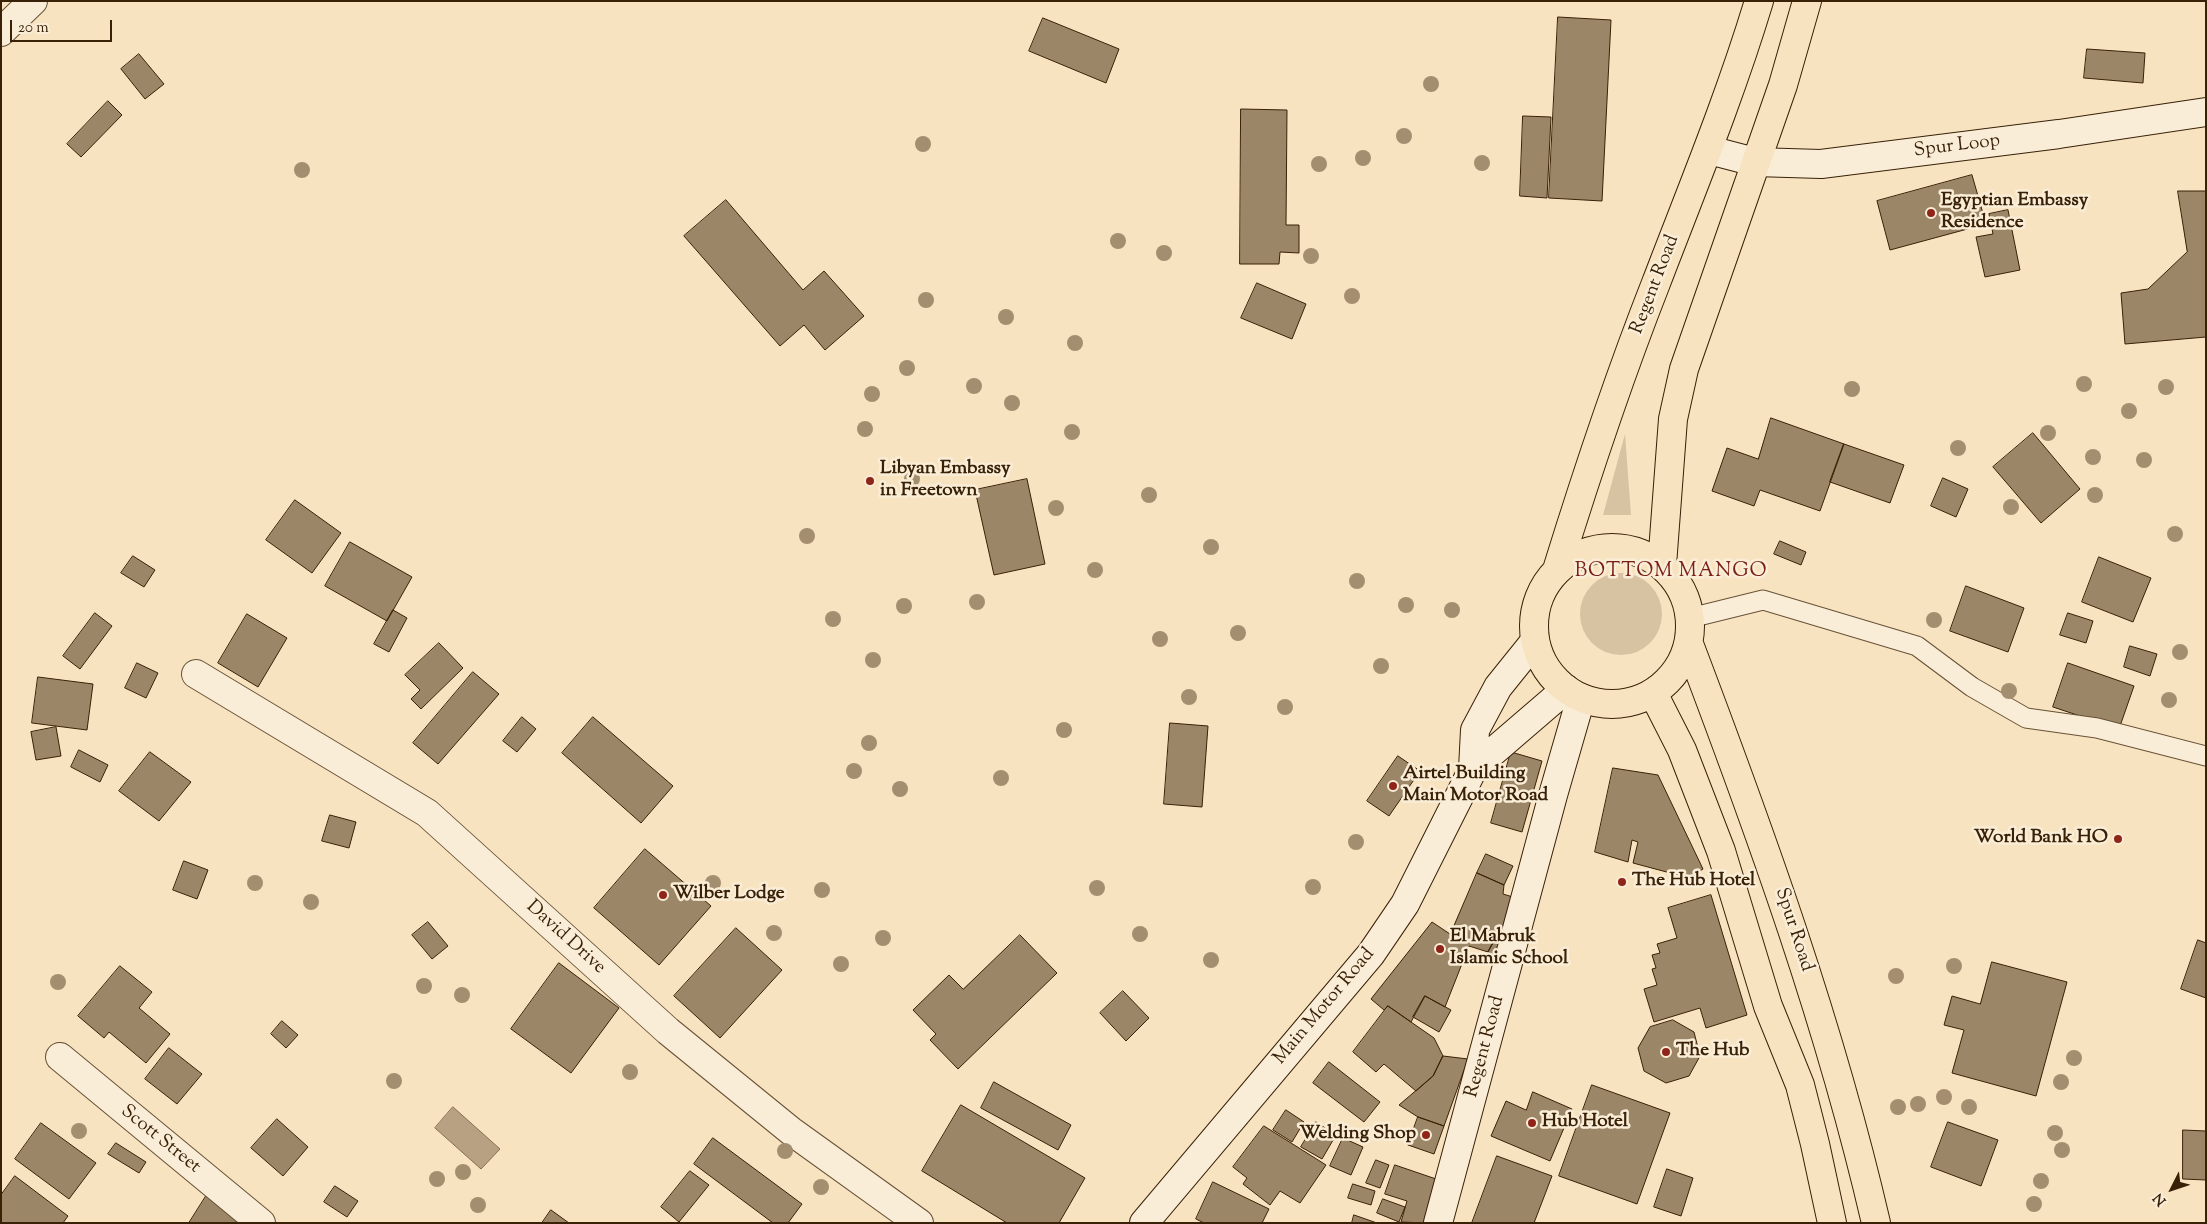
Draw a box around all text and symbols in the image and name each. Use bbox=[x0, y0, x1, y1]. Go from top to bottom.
scale bar bbox=[12, 10, 115, 42]
text: 20 m bbox=[18, 18, 49, 39]
street label: Spur Loop bbox=[1913, 130, 2001, 164]
place label: Egyptian Embassy Residence bbox=[1941, 191, 2088, 235]
marker: Egyptian Embassy Residence bbox=[1925, 207, 1937, 219]
street label: Regent Road bbox=[1627, 232, 1685, 338]
place label: Libyan Embassy in Freetown bbox=[880, 459, 1011, 503]
marker: Libyan Embassy in Freetown bbox=[864, 475, 876, 487]
district label: BOTTOM MANGO bbox=[1573, 561, 1769, 585]
place label: Airtel Building Main Motor Road bbox=[1403, 764, 1548, 808]
marker: Airtel Building Main Motor Road bbox=[1387, 780, 1399, 792]
place label: World Bank HO bbox=[1974, 828, 2108, 850]
marker: World Bank HO bbox=[2112, 833, 2124, 845]
place label: The Hub Hotel bbox=[1632, 871, 1755, 893]
marker: The Hub Hotel bbox=[1616, 876, 1628, 888]
place label: Wilber Lodge bbox=[673, 884, 785, 906]
street label: Spur Road bbox=[1769, 885, 1817, 975]
marker: Wilber Lodge bbox=[657, 889, 669, 901]
street label: David Drive bbox=[520, 896, 610, 980]
place label: El Mabruk Islamic School bbox=[1450, 927, 1568, 971]
marker: El Mabruk Islamic School bbox=[1434, 943, 1446, 955]
street label: Main Motor Road bbox=[1270, 944, 1380, 1070]
street label: Regent Road bbox=[1461, 994, 1511, 1100]
place label: The Hub bbox=[1676, 1041, 1749, 1063]
marker: The Hub bbox=[1660, 1046, 1672, 1058]
street label: Scott Street bbox=[115, 1101, 205, 1179]
place label: Hub Hotel bbox=[1542, 1112, 1628, 1134]
marker: Hub Hotel bbox=[1526, 1117, 1538, 1129]
place label: Welding Shop bbox=[1299, 1124, 1416, 1146]
marker: Welding Shop bbox=[1420, 1129, 1432, 1141]
north arrow bbox=[2147, 1164, 2197, 1214]
text: N bbox=[2149, 1188, 2172, 1210]

